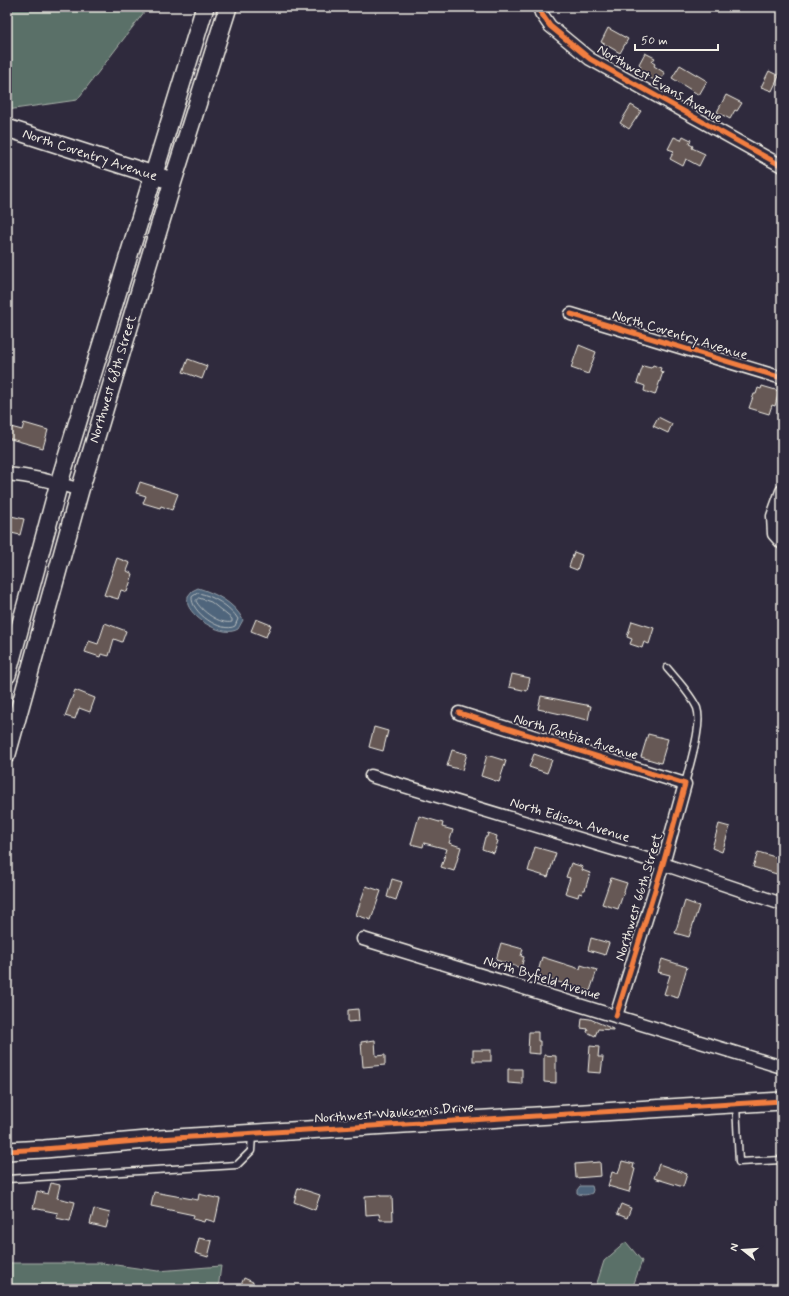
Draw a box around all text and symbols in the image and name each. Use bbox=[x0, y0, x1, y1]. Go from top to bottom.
scale bar bbox=[635, 26, 718, 52]
text: 50 m bbox=[641, 33, 668, 49]
street label: Northwest Evans Avenue bbox=[594, 41, 727, 128]
street label: North Coventry Avenue bbox=[20, 125, 160, 185]
street label: North Coventry Avenue bbox=[610, 306, 750, 364]
street label: Northwest 68th Street bbox=[85, 312, 141, 445]
street label: North Pontiac Avenue bbox=[512, 710, 640, 764]
street label: North Edison Avenue bbox=[508, 793, 632, 847]
street label: Northwest 66th Street bbox=[611, 830, 667, 963]
street label: North Byfield Avenue bbox=[481, 952, 603, 1004]
street label: Northwest Waukomis Drive bbox=[314, 1098, 474, 1128]
north arrow bbox=[723, 1230, 763, 1270]
text: N bbox=[727, 1242, 742, 1253]

